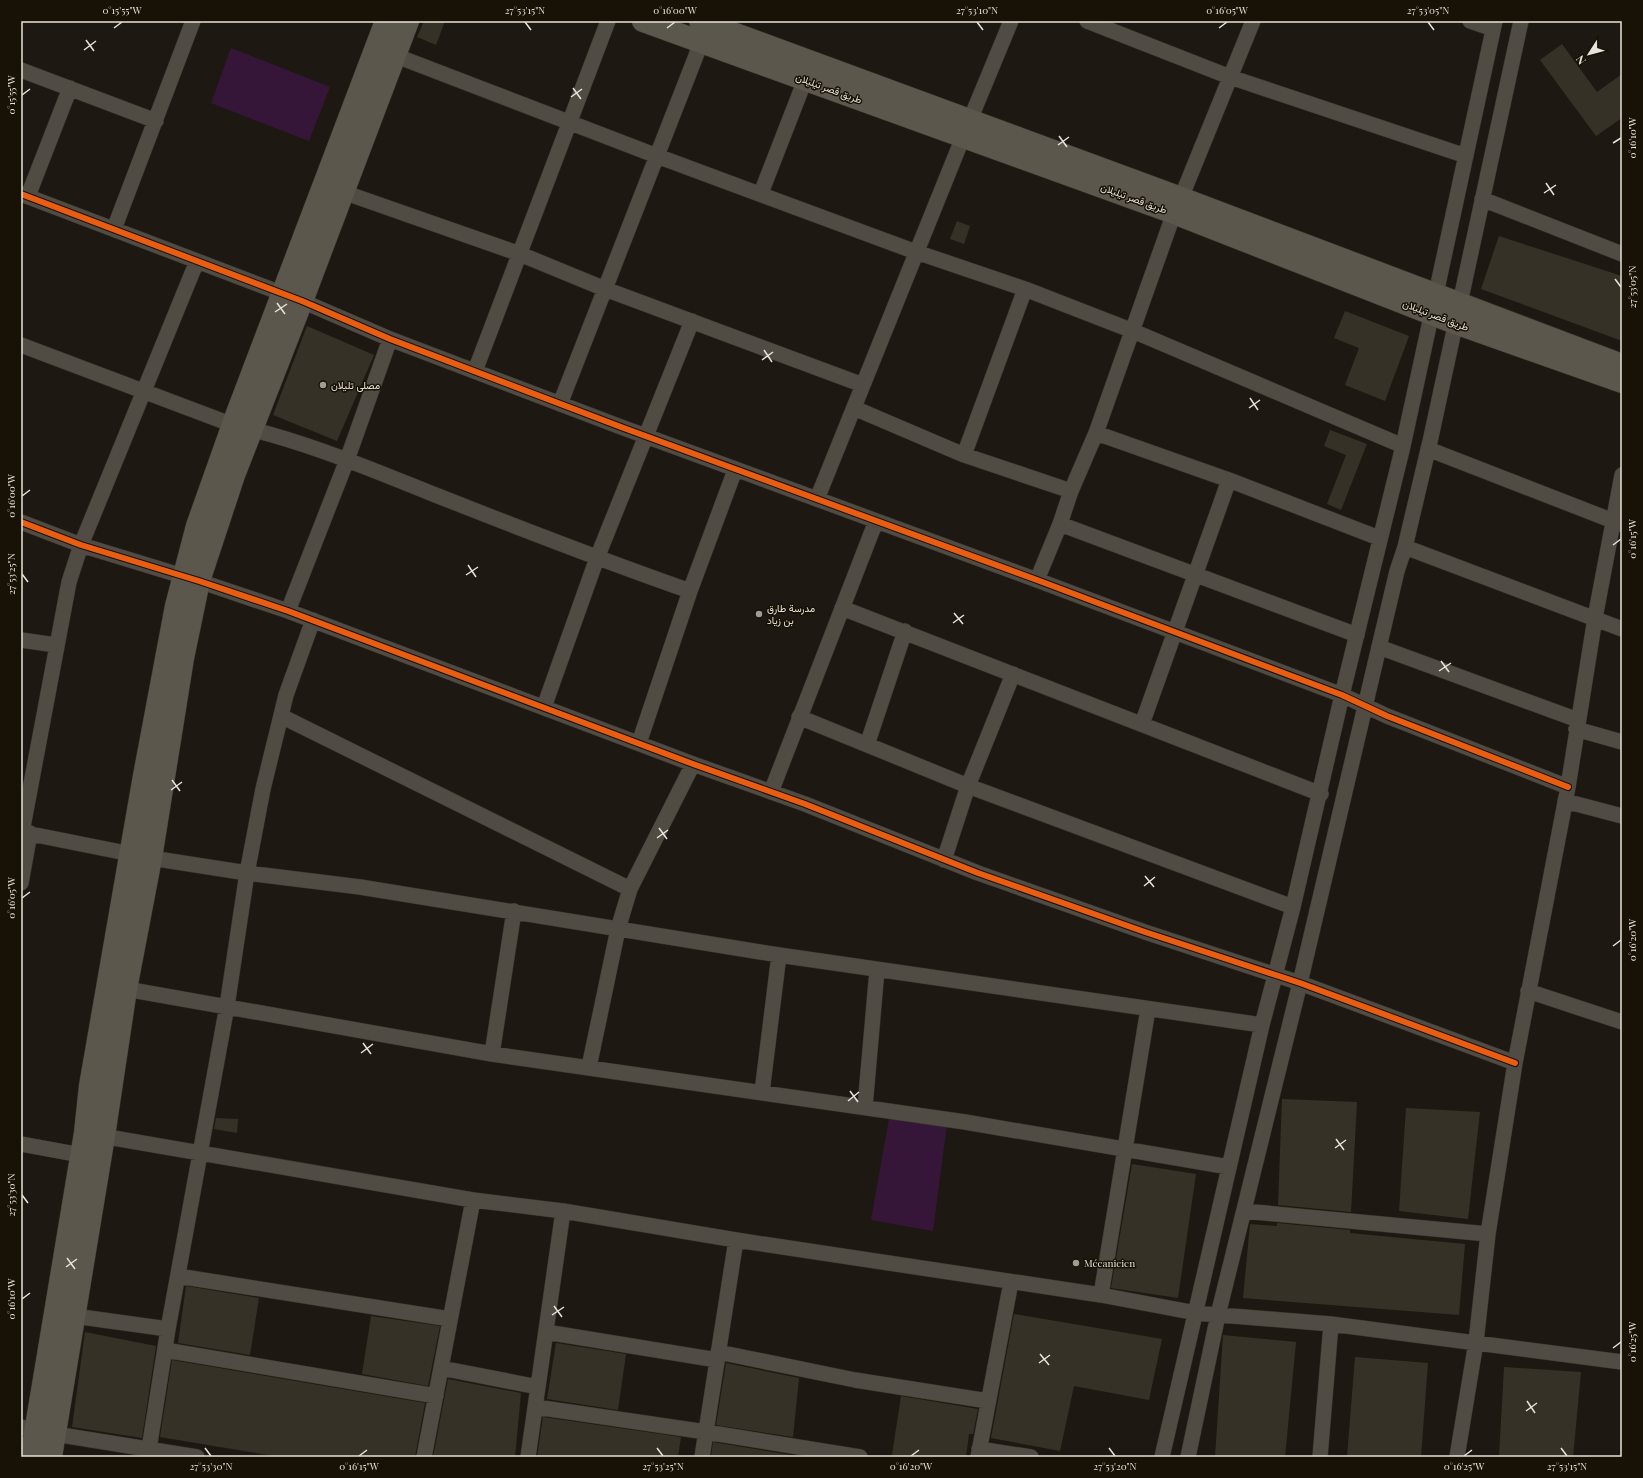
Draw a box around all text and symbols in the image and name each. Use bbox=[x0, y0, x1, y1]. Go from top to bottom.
text: 0°15'55"W bbox=[103, 3, 142, 17]
text: 27°53'15"N bbox=[505, 3, 545, 17]
text: 0°16'00"W bbox=[653, 3, 698, 17]
text: 27°53'10"N bbox=[956, 3, 998, 17]
text: 0°16'05"W bbox=[1206, 3, 1249, 17]
text: 27°53'05"N bbox=[1407, 3, 1449, 17]
north arrow bbox=[1569, 34, 1609, 74]
text: N bbox=[1572, 53, 1589, 68]
street label: طريق قصر تيليلان bbox=[794, 70, 865, 107]
text: 0°15'55"W bbox=[4, 75, 18, 114]
text: 0°16'10"W bbox=[1625, 116, 1639, 159]
street label: طريق قصر تيليلان bbox=[1099, 180, 1170, 217]
text: 27°53'05"N bbox=[1625, 266, 1639, 308]
street label: طريق قصر تيليلان bbox=[1401, 296, 1471, 334]
place label: مصلى تليلان bbox=[331, 378, 380, 392]
marker: مصلى تليلان bbox=[318, 380, 328, 390]
text: 0°16'00"W bbox=[4, 473, 18, 518]
text: 0°16'15"W bbox=[1625, 518, 1639, 559]
text: 27°53'25"N bbox=[4, 553, 18, 595]
place label: مدرسة طارق بن زياد bbox=[767, 601, 815, 627]
marker: مدرسة طارق بن زياد bbox=[754, 609, 764, 619]
text: 0°16'05"W bbox=[4, 876, 18, 919]
text: 0°16'20"W bbox=[1625, 918, 1639, 961]
text: 27°53'30"N bbox=[4, 1174, 18, 1216]
place label: Mécanicien bbox=[1084, 1256, 1135, 1270]
marker: Mécanicien bbox=[1071, 1258, 1081, 1268]
text: 0°16'10"W bbox=[4, 1277, 18, 1320]
text: 0°16'25"W bbox=[1625, 1321, 1639, 1362]
text: 27°53'30"N bbox=[190, 1459, 232, 1473]
text: 0°16'15"W bbox=[339, 1459, 380, 1473]
text: 27°53'25"N bbox=[642, 1459, 684, 1473]
text: 0°16'20"W bbox=[890, 1459, 933, 1473]
text: 27°53'20"N bbox=[1093, 1459, 1137, 1473]
text: 0°16'25"W bbox=[1444, 1459, 1485, 1473]
text: 27°53'15"N bbox=[1547, 1459, 1587, 1473]

